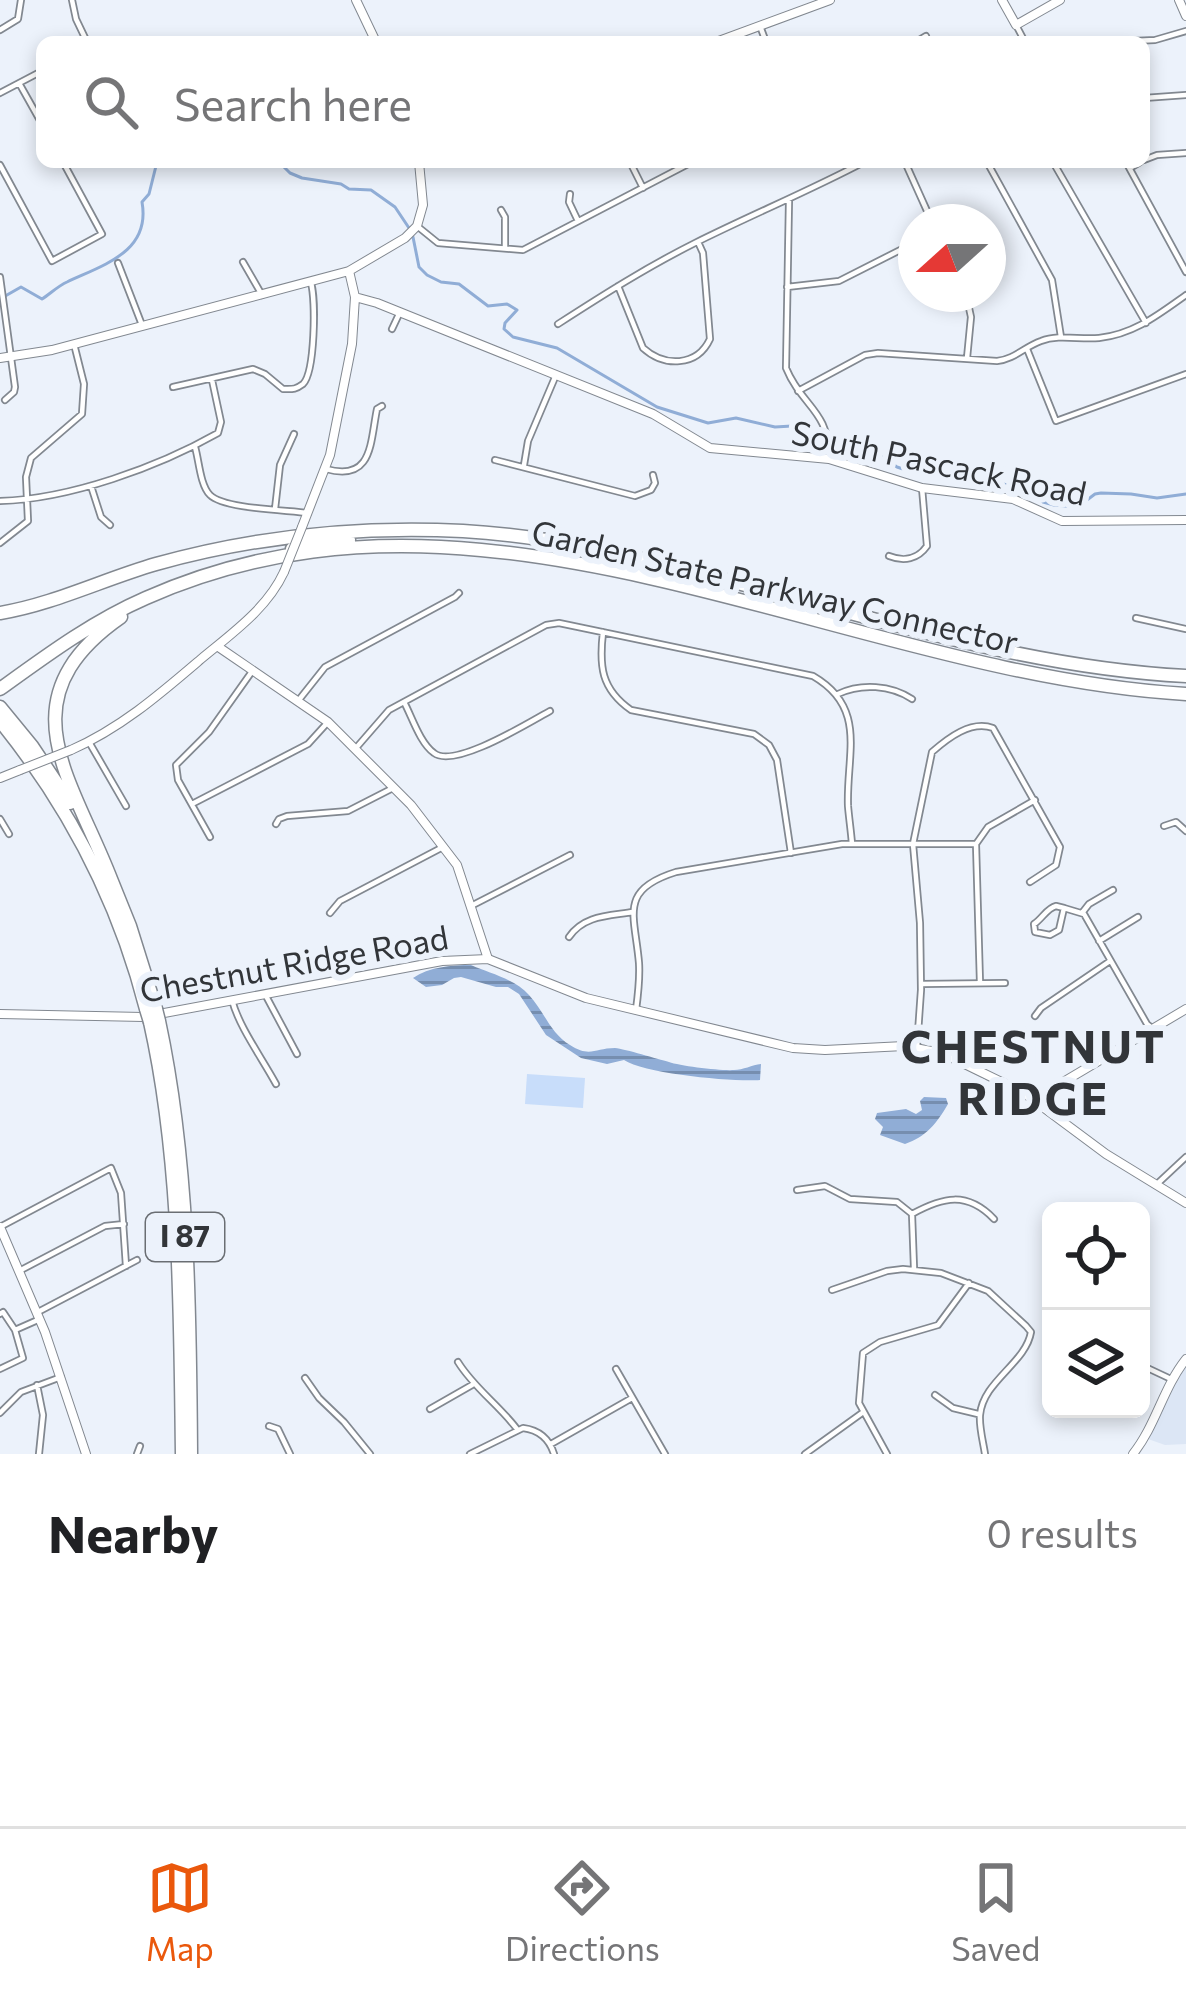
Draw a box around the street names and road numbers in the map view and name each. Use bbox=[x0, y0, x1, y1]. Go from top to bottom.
street label: South Pascack Road bbox=[788, 410, 1091, 513]
street label: Garden State Parkway Connector bbox=[528, 510, 1023, 662]
street label: Chestnut Ridge Road bbox=[136, 915, 451, 1010]
road number: I 87 bbox=[146, 1213, 224, 1261]

